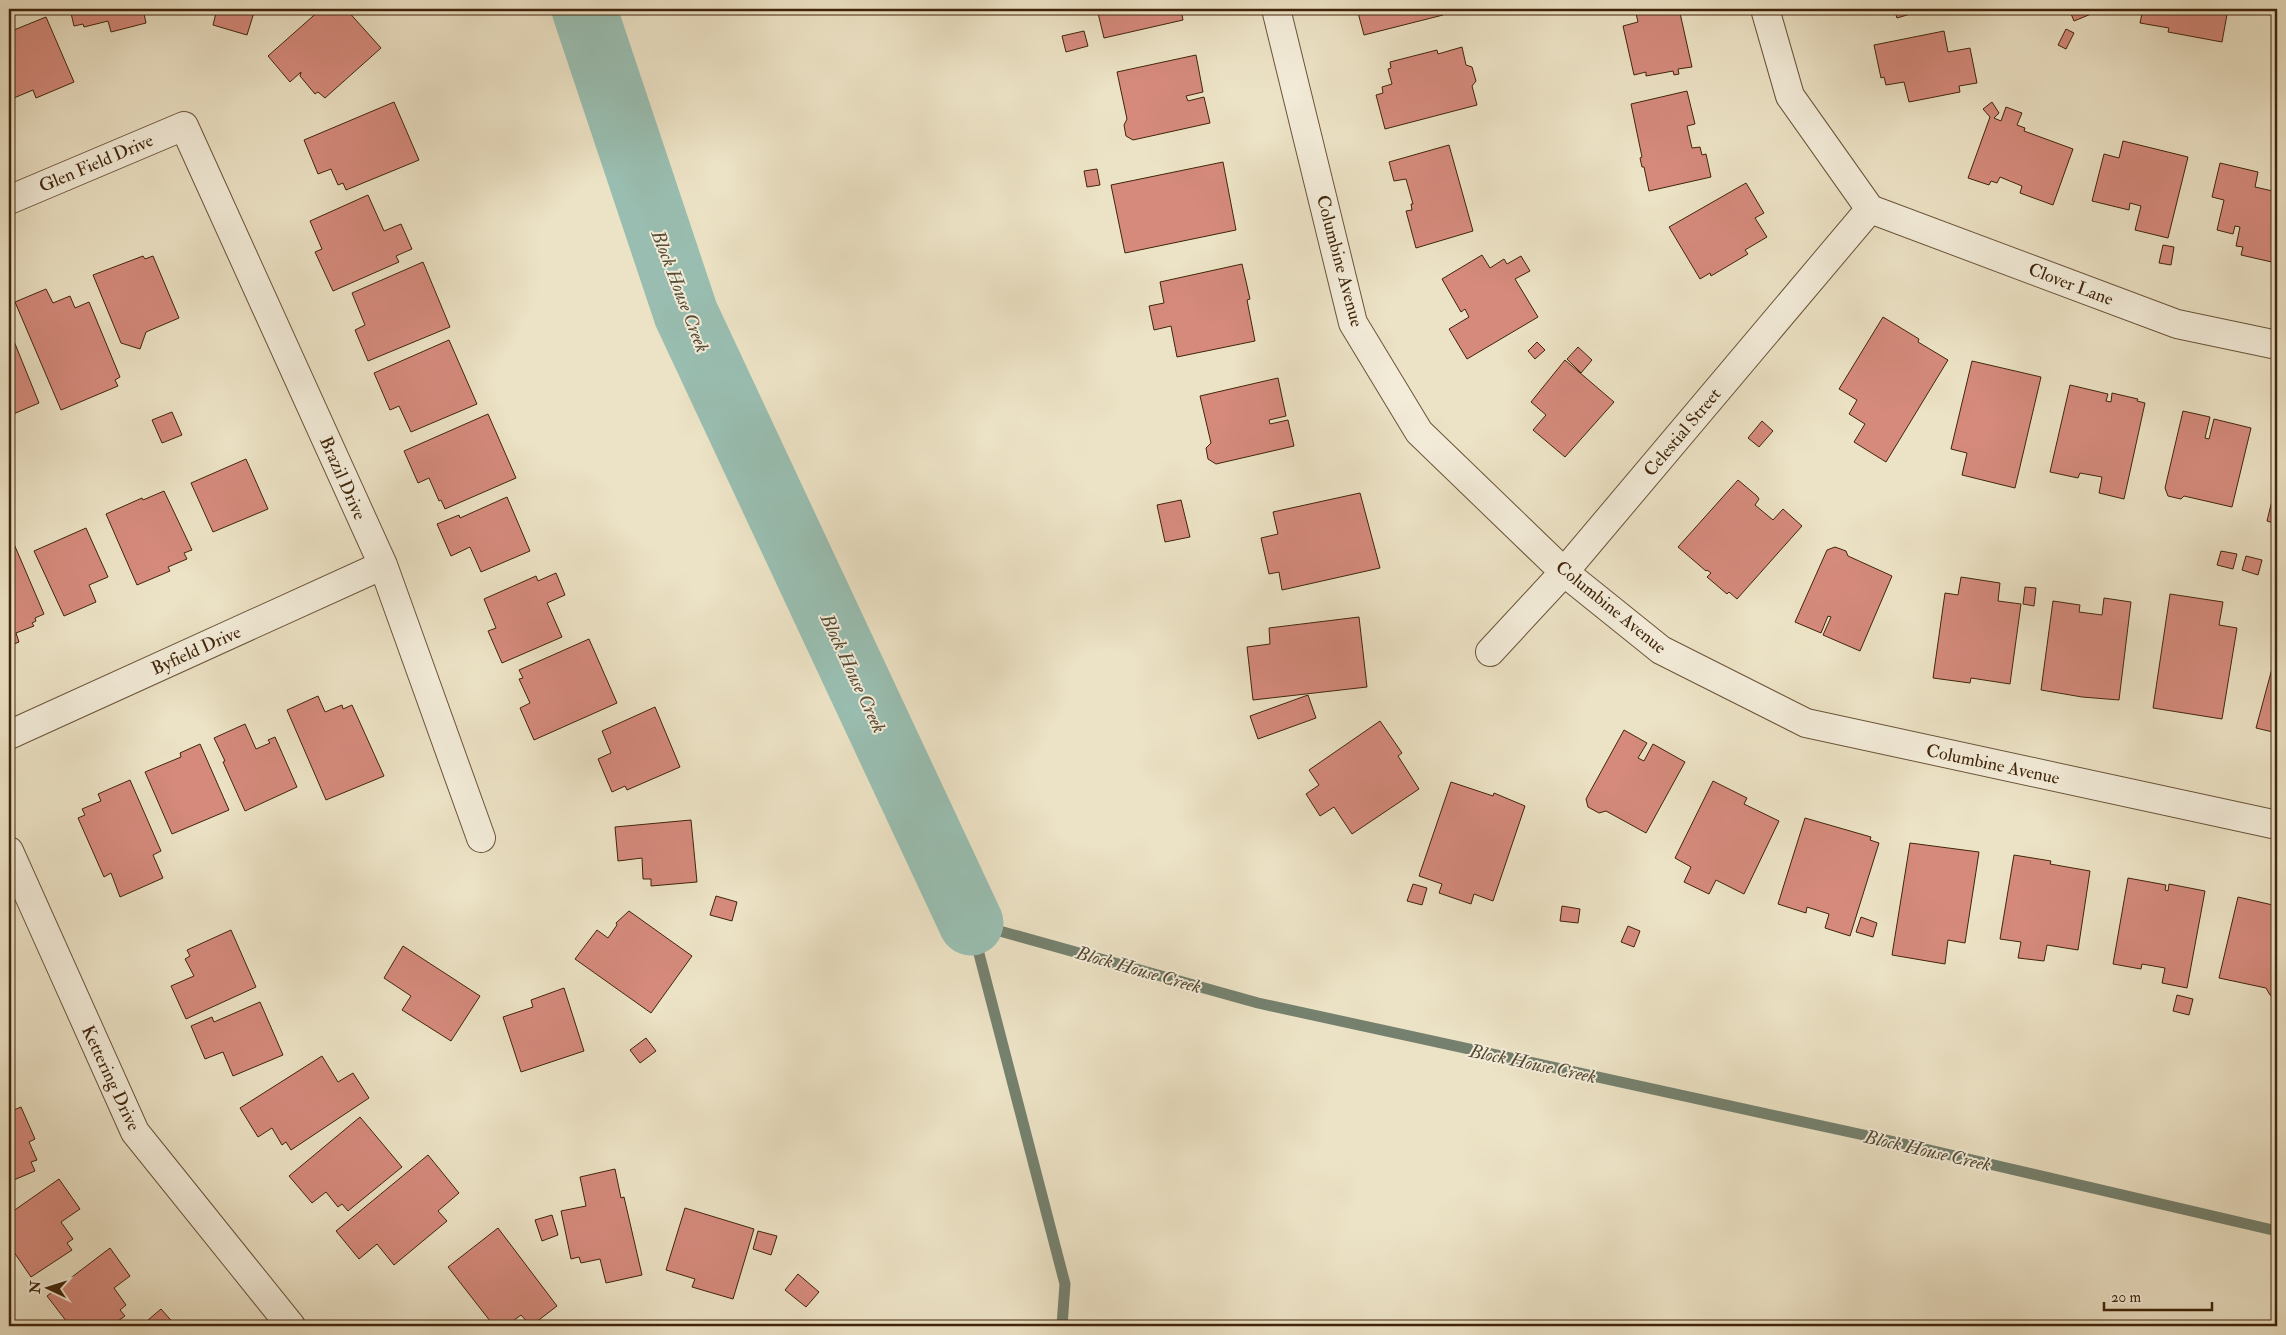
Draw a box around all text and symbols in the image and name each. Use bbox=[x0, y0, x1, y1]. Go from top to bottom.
street label: Glen Field Drive bbox=[36, 129, 157, 198]
street label: Columbine Avenue bbox=[1311, 193, 1368, 330]
water label: Block House Creek bbox=[645, 226, 714, 356]
street label: Clover Lane bbox=[2025, 258, 2117, 311]
street label: Celestial Street bbox=[1639, 383, 1726, 481]
street label: Brazil Drive bbox=[314, 433, 371, 524]
street label: Columbine Avenue bbox=[1551, 556, 1671, 659]
water label: Block House Creek bbox=[815, 609, 891, 737]
street label: Byfield Drive bbox=[148, 620, 245, 680]
street label: Columbine Avenue bbox=[1924, 739, 2062, 790]
water label: Block House Creek bbox=[1072, 940, 1204, 999]
street label: Kettering Drive bbox=[76, 1022, 145, 1135]
water label: Block House Creek bbox=[1466, 1039, 1599, 1089]
water label: Block House Creek bbox=[1861, 1125, 1994, 1177]
north arrow bbox=[22, 1262, 72, 1312]
text: N bbox=[27, 1280, 44, 1295]
scale bar bbox=[2104, 1280, 2211, 1312]
text: 20 m bbox=[2111, 1288, 2141, 1307]

